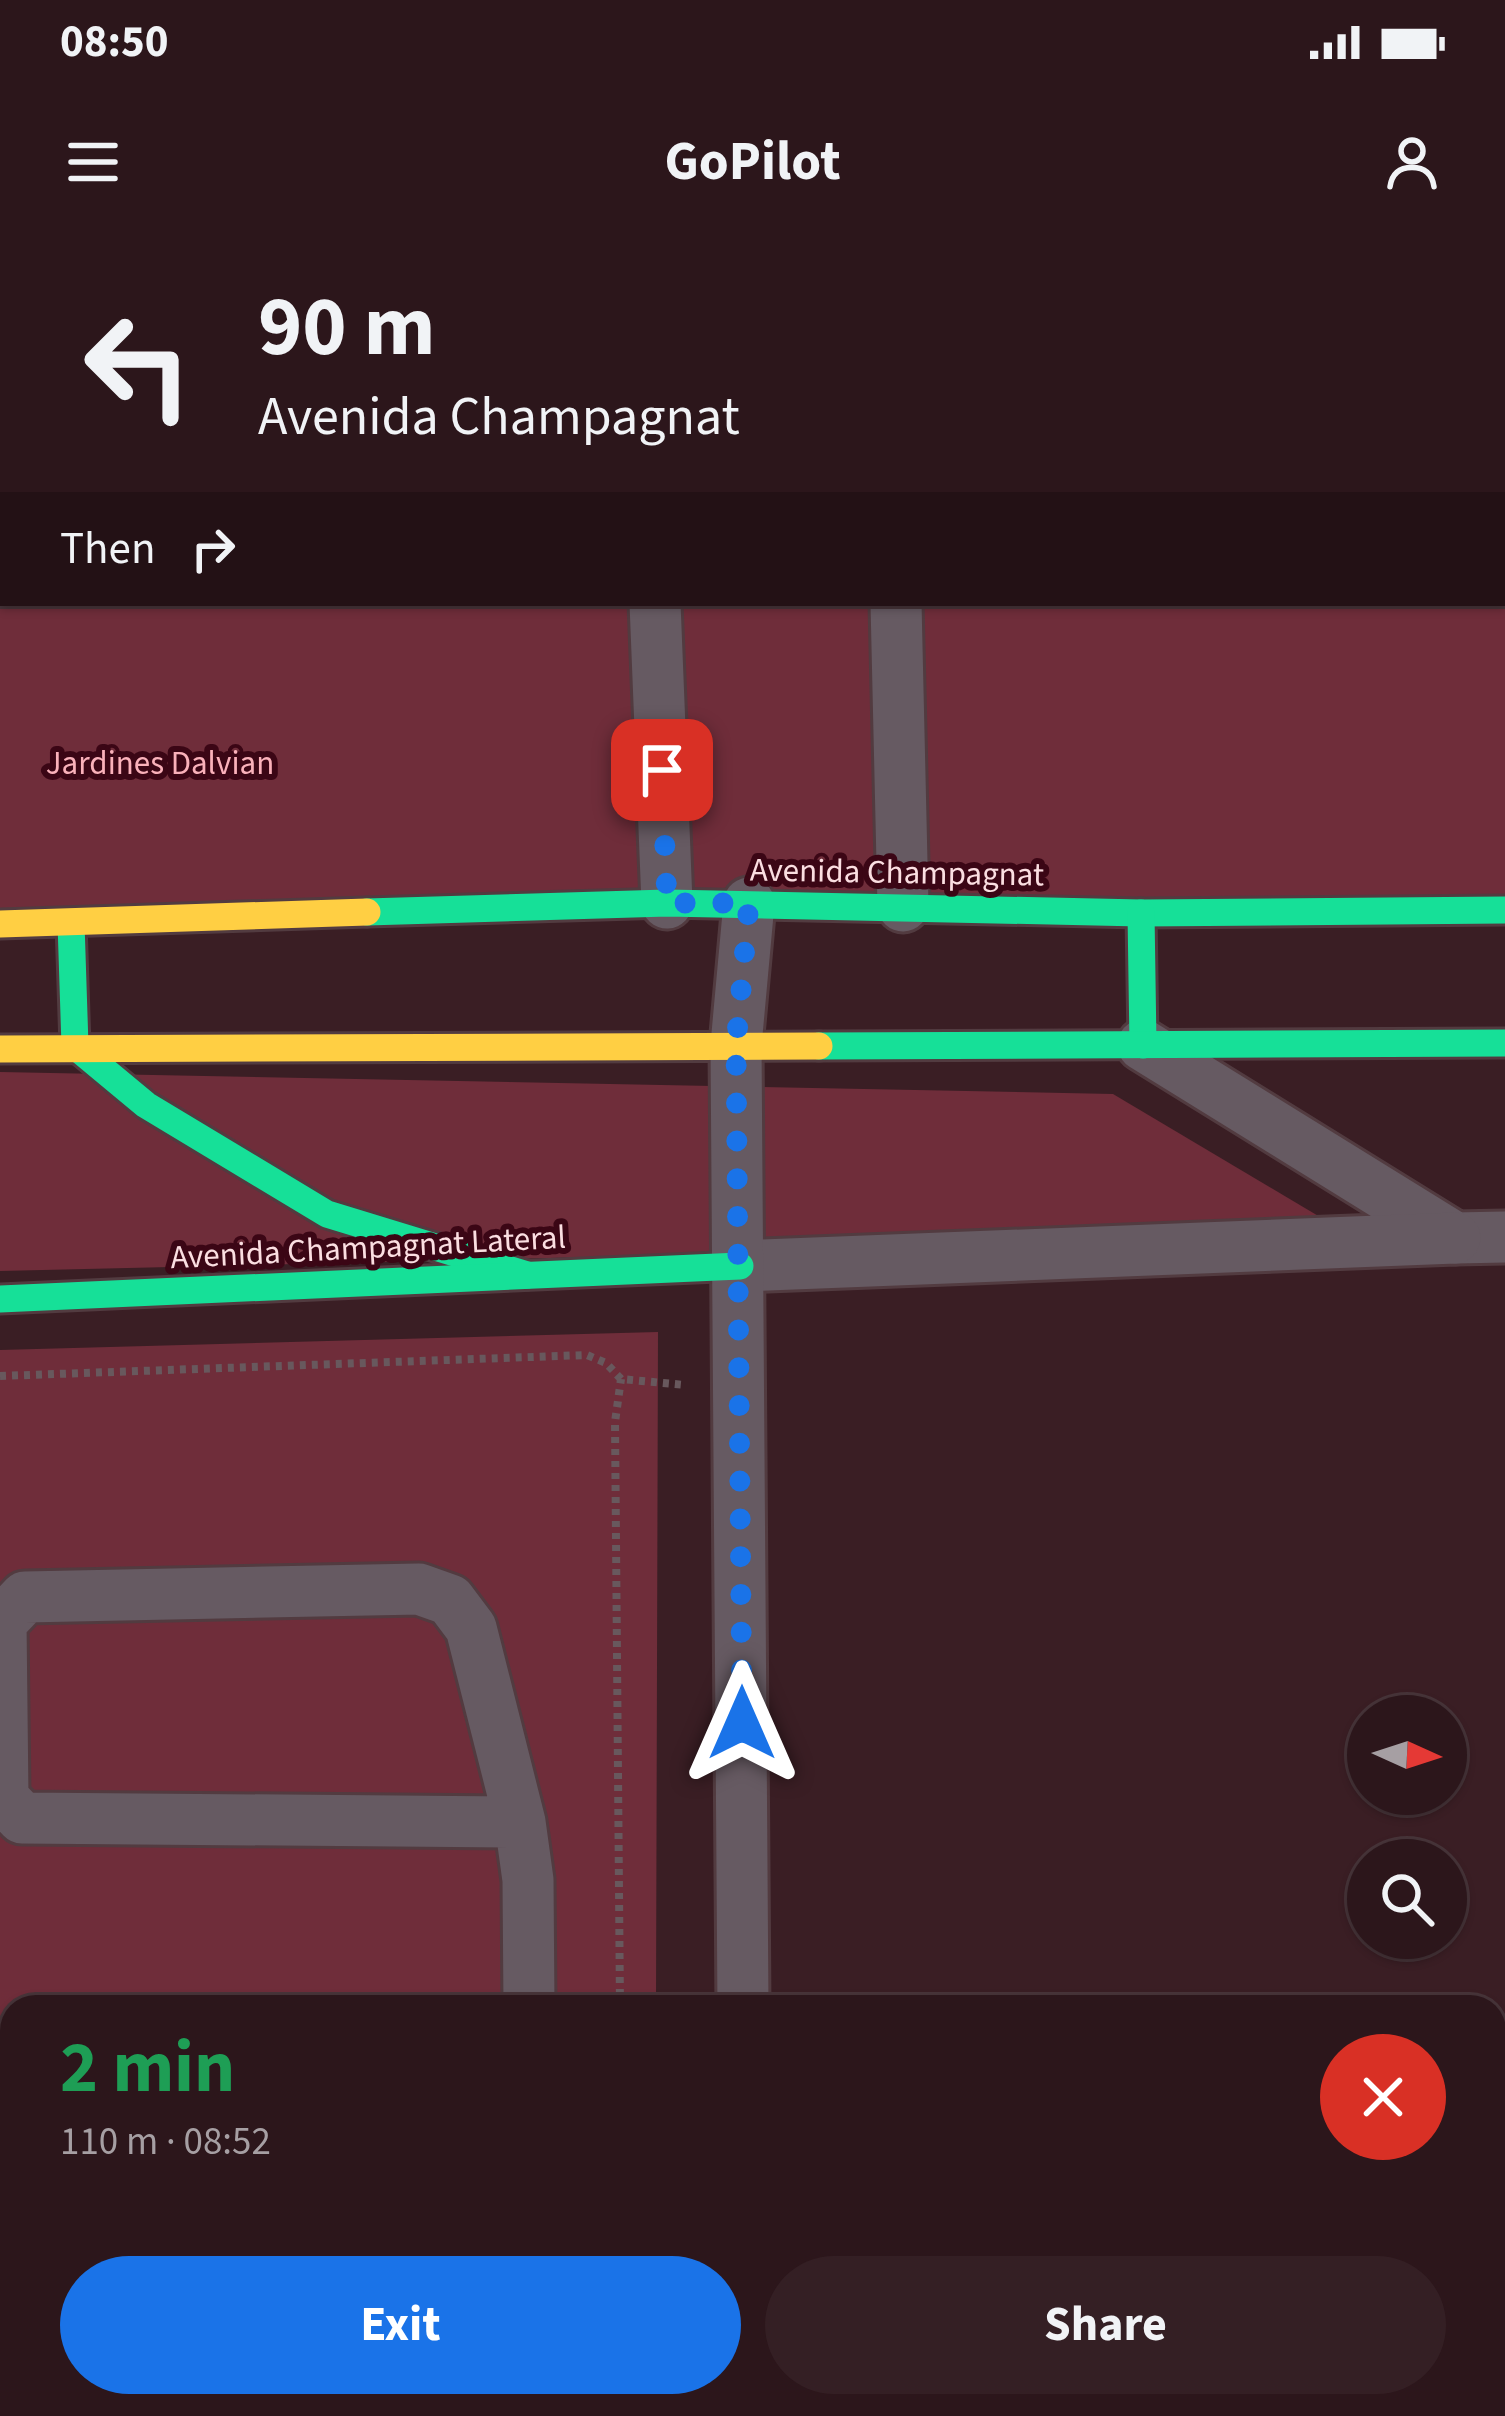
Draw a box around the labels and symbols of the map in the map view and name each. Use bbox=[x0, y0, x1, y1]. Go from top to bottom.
pin bbox=[611, 719, 713, 821]
park label: Jardines Dalvian bbox=[46, 740, 274, 787]
street label: Avenida Champagnat bbox=[749, 846, 1045, 899]
street label: Avenida Champagnat Lateral bbox=[169, 1214, 567, 1281]
position arrow bbox=[679, 1660, 805, 1786]
north arrow bbox=[1347, 1695, 1467, 1815]

